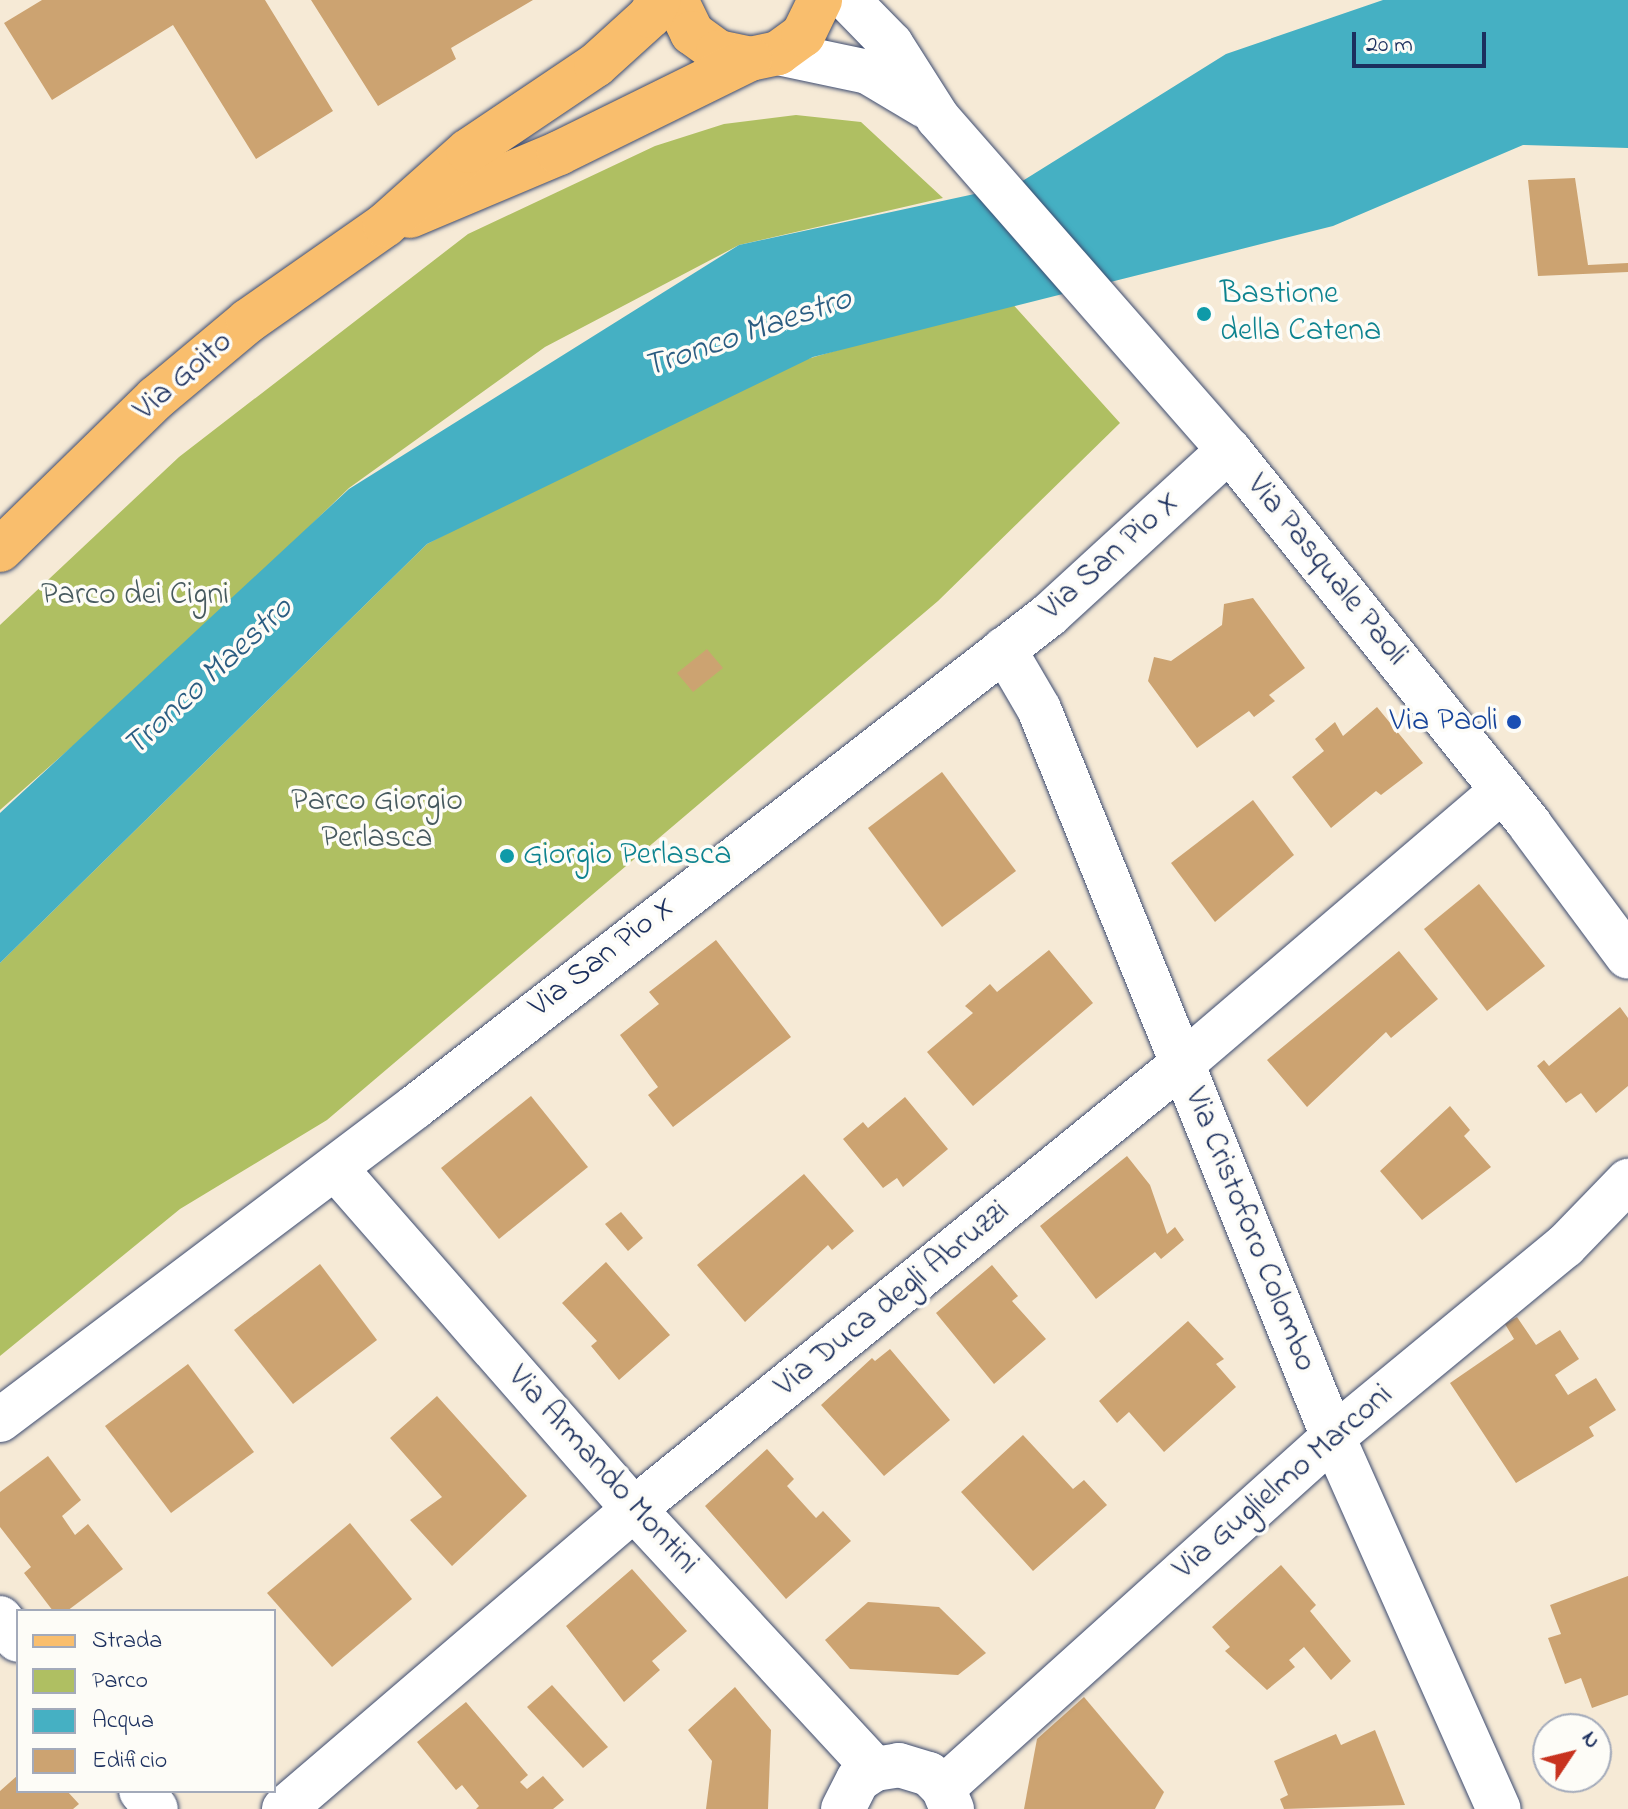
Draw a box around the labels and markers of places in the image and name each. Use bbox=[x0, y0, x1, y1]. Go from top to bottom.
place label: Bastione della Catena bbox=[1220, 277, 1381, 352]
marker: Bastione della Catena bbox=[1195, 305, 1213, 323]
place label: Via Paoli bbox=[1390, 703, 1498, 741]
marker: Via Paoli bbox=[1505, 713, 1523, 731]
place label: Giorgio Perlasca bbox=[523, 837, 731, 875]
marker: Giorgio Perlasca bbox=[498, 847, 516, 865]

